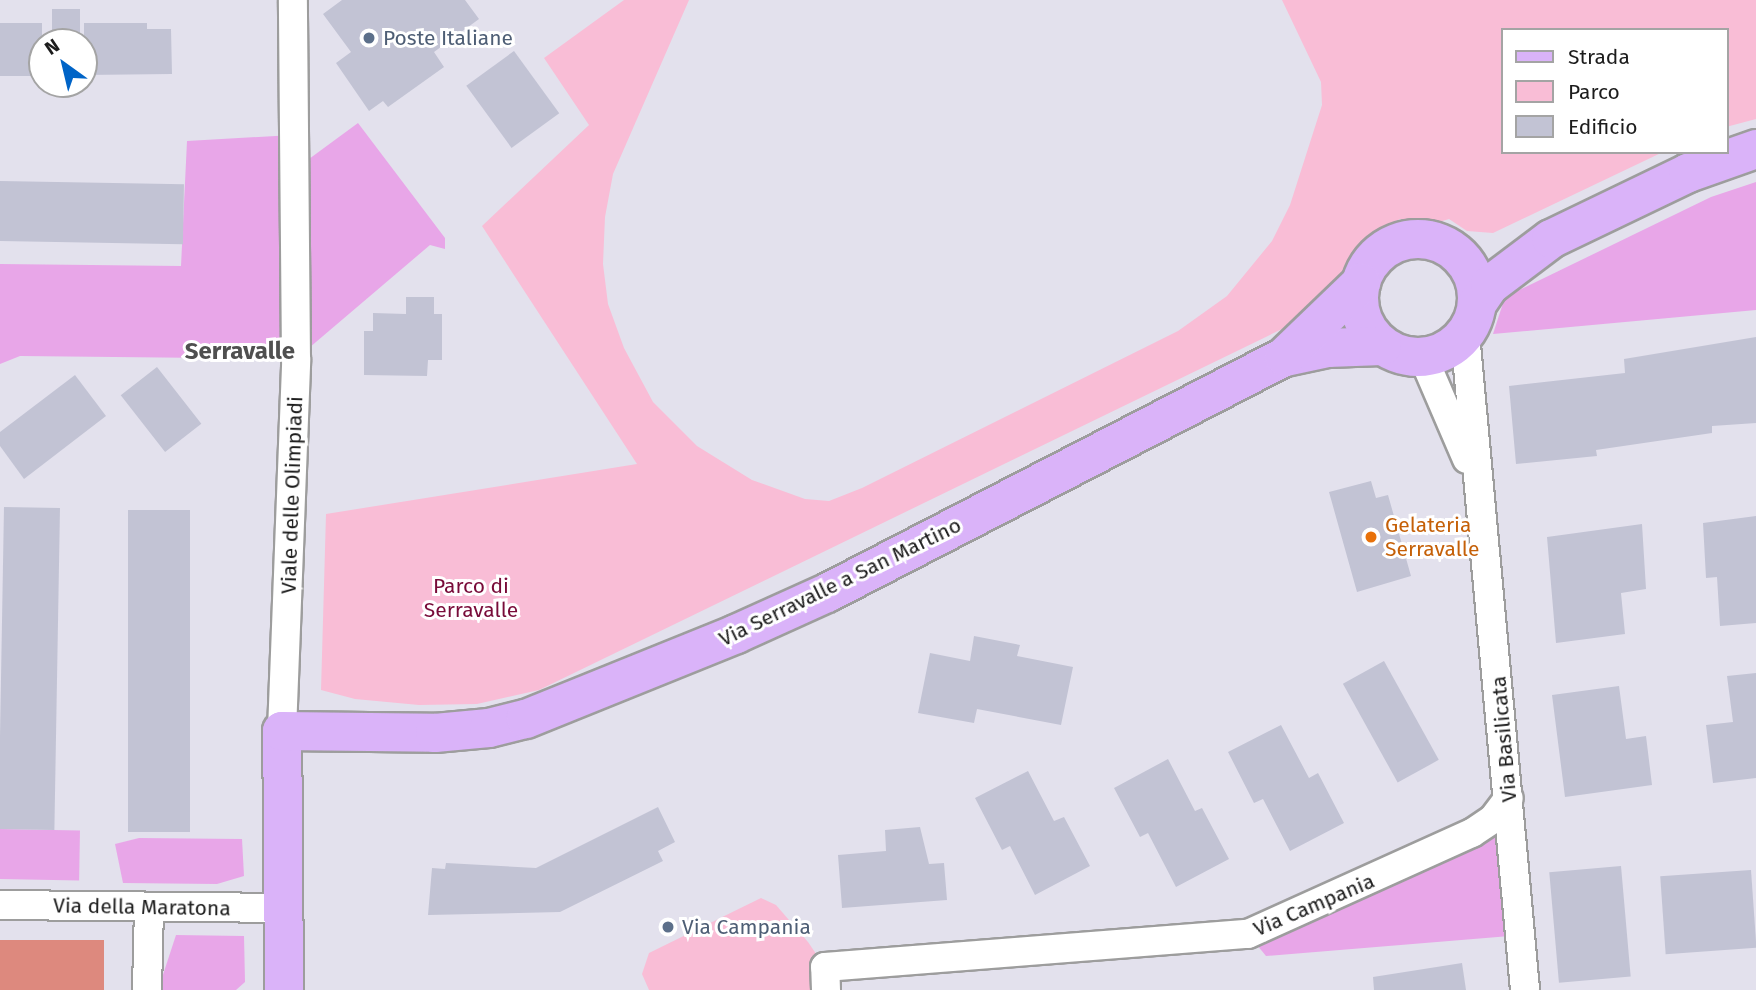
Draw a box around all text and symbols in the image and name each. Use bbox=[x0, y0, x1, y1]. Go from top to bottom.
place label: Poste Italiane bbox=[383, 25, 513, 51]
north arrow bbox=[28, 28, 98, 98]
legend bbox=[1500, 28, 1728, 154]
marker: Poste Italiane bbox=[361, 30, 377, 46]
text: N bbox=[40, 34, 64, 60]
text: Strada bbox=[1568, 44, 1630, 70]
text: Parco bbox=[1568, 79, 1620, 105]
text: Edificio bbox=[1568, 114, 1638, 140]
district label: Serravalle bbox=[185, 338, 295, 366]
street label: Viale delle Olimpiadi bbox=[276, 396, 308, 594]
street label: Via Serravalle a San Martino bbox=[715, 512, 965, 652]
place label: Gelateria Serravalle bbox=[1385, 512, 1479, 562]
marker: Gelateria Serravalle bbox=[1363, 529, 1379, 545]
park label: Parco di Serravalle bbox=[424, 573, 518, 623]
street label: Via Basilicata bbox=[1486, 675, 1522, 803]
street label: Via Campania bbox=[1250, 868, 1378, 942]
street label: Via della Maratona bbox=[53, 893, 231, 921]
place label: Via Campania bbox=[682, 914, 811, 940]
marker: Via Campania bbox=[660, 919, 676, 935]

